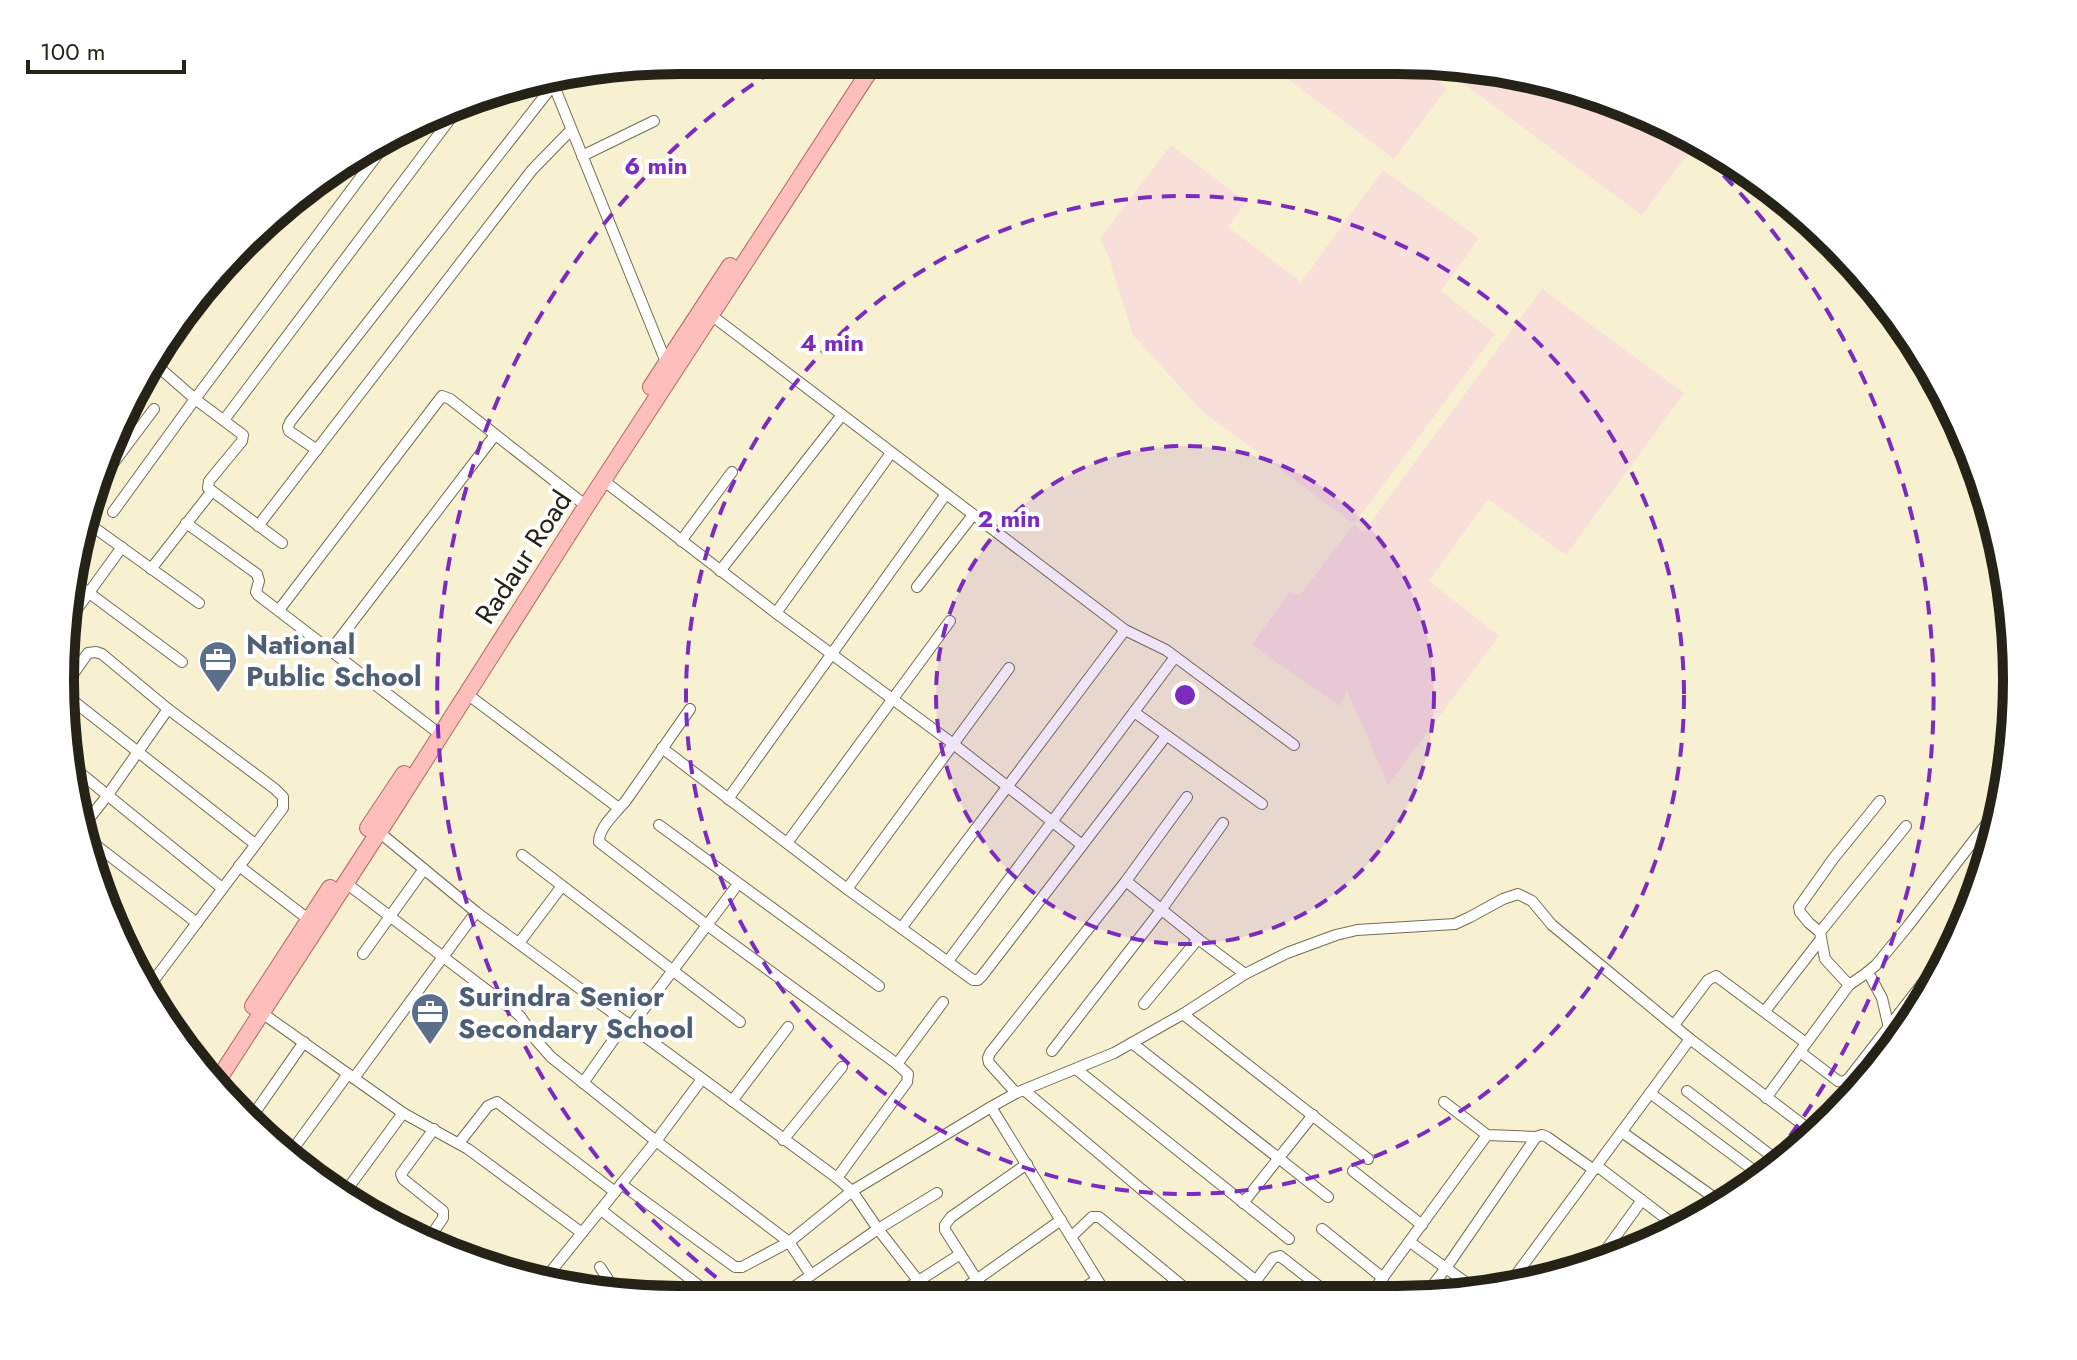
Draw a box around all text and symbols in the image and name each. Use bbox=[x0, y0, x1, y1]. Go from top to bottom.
scale bar bbox=[28, 24, 184, 74]
text: 100 m bbox=[40, 34, 106, 69]
text: 6 min bbox=[624, 148, 688, 183]
text: 4 min bbox=[800, 325, 864, 360]
street label: Radaur Road bbox=[465, 482, 582, 632]
text: 2 min bbox=[977, 501, 1041, 536]
place label: National Public School bbox=[246, 624, 422, 697]
office icon: National Public School bbox=[197, 639, 239, 694]
centre of rings bbox=[1171, 681, 1199, 709]
place label: Surindra Senior Secondary School bbox=[458, 976, 694, 1049]
office icon: Surindra Senior Secondary School bbox=[409, 991, 451, 1046]

